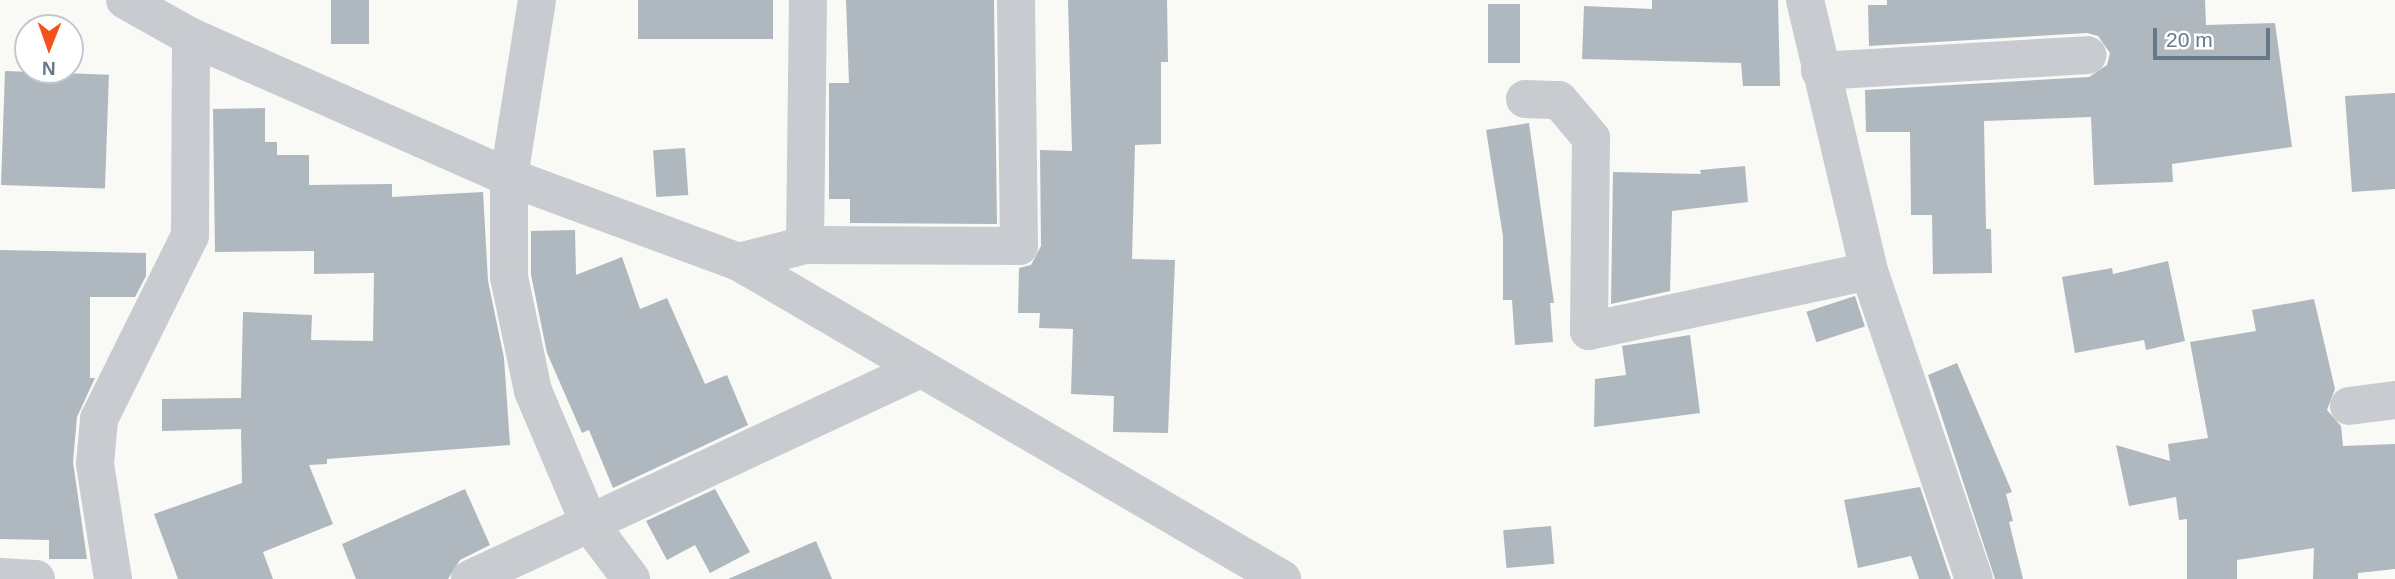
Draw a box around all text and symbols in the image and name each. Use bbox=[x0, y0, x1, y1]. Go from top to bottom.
north arrow bbox=[14, 14, 84, 84]
scale bar bbox=[2157, 14, 2274, 58]
text: 20 m bbox=[2166, 28, 2213, 51]
text: N bbox=[42, 58, 56, 79]

